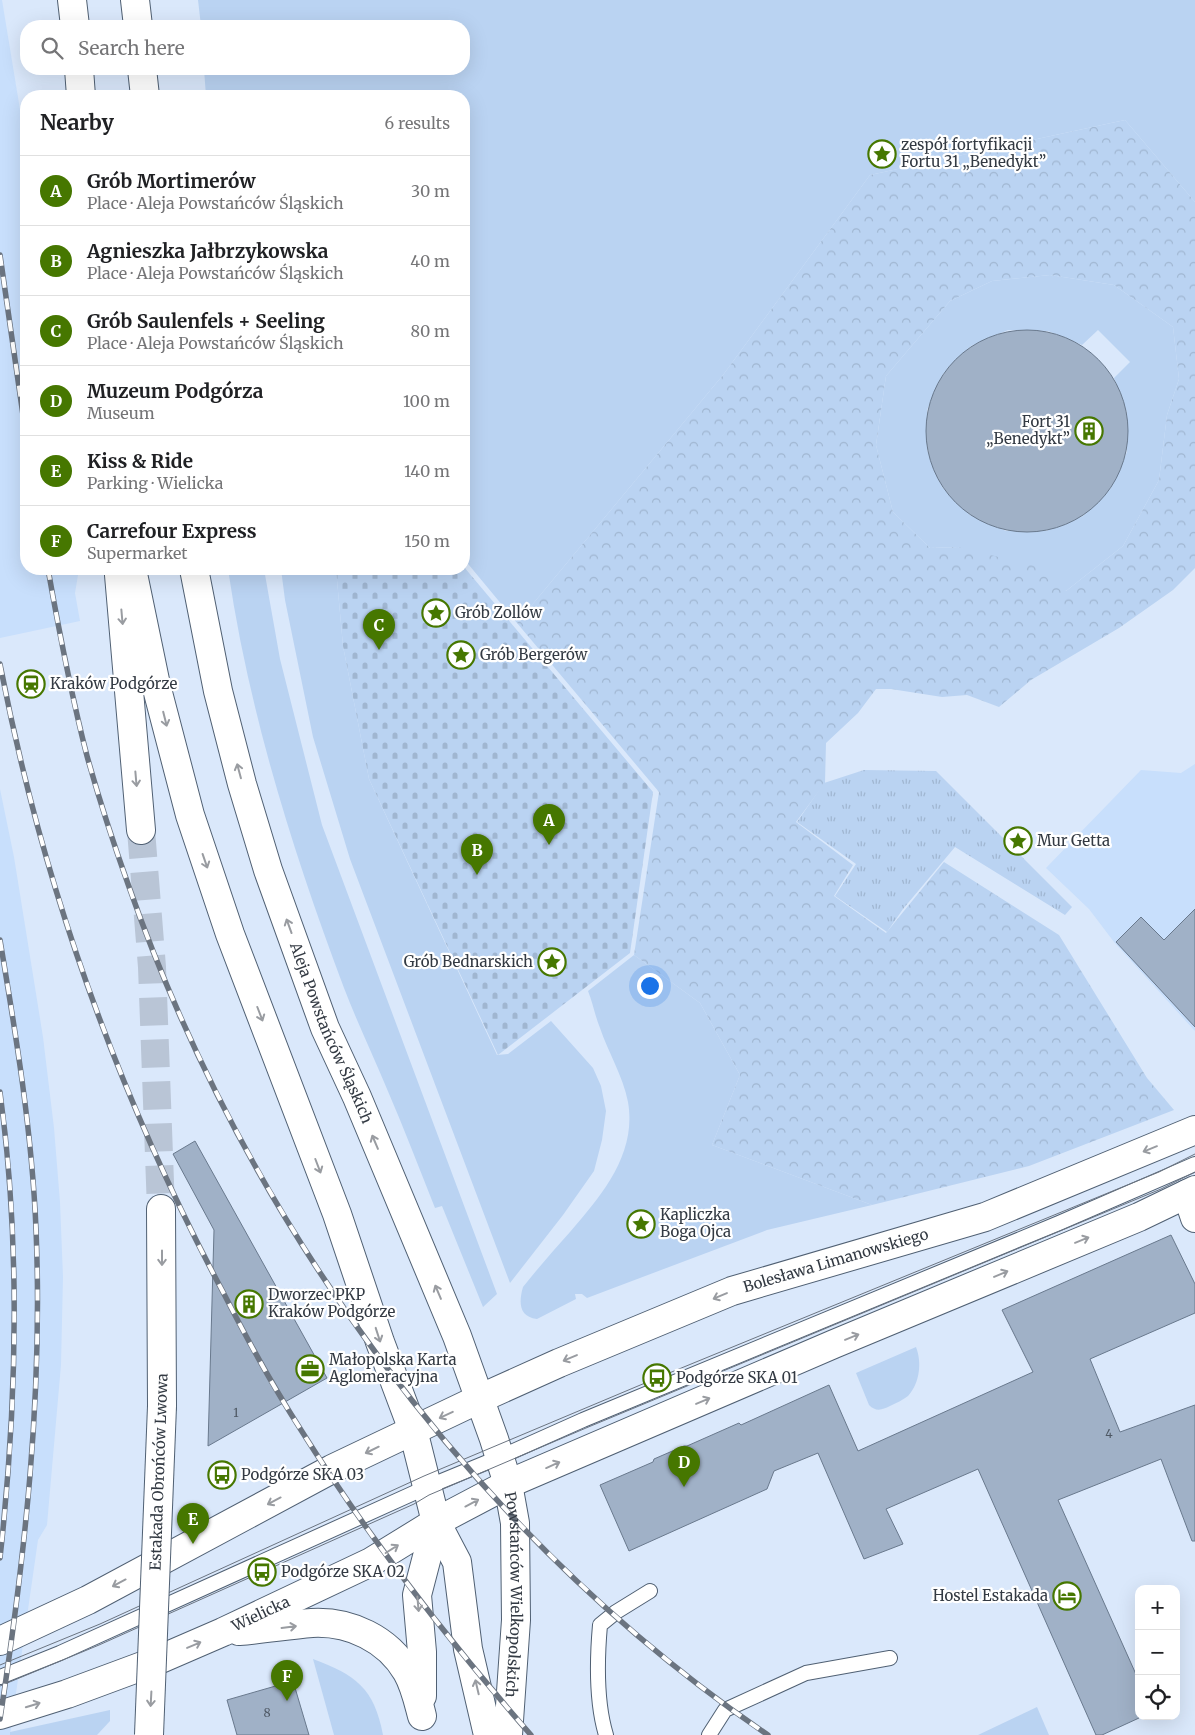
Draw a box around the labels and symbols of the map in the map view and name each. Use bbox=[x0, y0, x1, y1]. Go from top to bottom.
place label: zespół fortyfikacji Fortu 31 „Benedykt” bbox=[901, 135, 1046, 171]
place icon: zespół fortyfikacji Fortu 31 „Benedykt” bbox=[867, 139, 897, 169]
place label: Fort 31 „Benedykt” bbox=[986, 412, 1070, 448]
building icon: Fort 31 „Benedykt” bbox=[1074, 416, 1104, 446]
place icon: Grób Zollów bbox=[421, 598, 451, 628]
place label: Grób Zollów bbox=[455, 603, 543, 622]
one-way arrow bbox=[118, 609, 127, 625]
pin: C bbox=[363, 609, 395, 650]
place icon: Grób Bergerów bbox=[446, 640, 476, 670]
place label: Grób Bergerów bbox=[480, 645, 588, 664]
station icon: Kraków Podgórze bbox=[16, 669, 46, 699]
place label: Kraków Podgórze bbox=[50, 674, 177, 693]
one-way arrow bbox=[161, 710, 170, 726]
one-way arrow bbox=[234, 764, 243, 780]
one-way arrow bbox=[132, 771, 141, 787]
pin: A bbox=[533, 804, 565, 845]
place icon: Mur Getta bbox=[1003, 826, 1033, 856]
place label: Mur Getta bbox=[1037, 831, 1110, 850]
pin: B bbox=[461, 834, 493, 875]
one-way arrow bbox=[201, 853, 210, 868]
one-way arrow bbox=[284, 919, 293, 934]
street label: Aleja Powstańców Śląskich bbox=[286, 939, 377, 1126]
place icon: Grób Bednarskich bbox=[537, 947, 567, 977]
place label: Grób Bednarskich bbox=[404, 952, 533, 971]
your location bbox=[637, 973, 663, 999]
one-way arrow bbox=[256, 1006, 265, 1021]
one-way arrow bbox=[370, 1135, 379, 1150]
one-way arrow bbox=[1143, 1145, 1158, 1154]
one-way arrow bbox=[314, 1157, 323, 1173]
place label: Kapliczka Boga Ojca bbox=[660, 1205, 731, 1241]
place icon: Kapliczka Boga Ojca bbox=[626, 1209, 656, 1239]
street label: Bolesława Limanowskiego bbox=[741, 1224, 931, 1296]
one-way arrow bbox=[1074, 1235, 1089, 1244]
one-way arrow bbox=[157, 1249, 167, 1265]
one-way arrow bbox=[993, 1268, 1008, 1278]
one-way arrow bbox=[433, 1284, 442, 1300]
place label: Dworzec PKP Kraków Podgórze bbox=[268, 1285, 395, 1321]
building icon: Dworzec PKP Kraków Podgórze bbox=[234, 1289, 264, 1319]
one-way arrow bbox=[713, 1292, 728, 1301]
one-way arrow bbox=[373, 1327, 383, 1343]
one-way arrow bbox=[844, 1332, 859, 1341]
place label: Małopolska Karta Aglomeracyjna bbox=[328, 1350, 457, 1386]
office icon: Małopolska Karta Aglomeracyjna bbox=[295, 1354, 325, 1384]
one-way arrow bbox=[563, 1354, 578, 1364]
bus stop icon: Podgórze SKA 01 bbox=[642, 1363, 672, 1393]
place label: Podgórze SKA 01 bbox=[676, 1368, 798, 1387]
street label: Estakada Obrońców Lwowa bbox=[146, 1373, 171, 1571]
one-way arrow bbox=[695, 1396, 710, 1405]
house number: 1 bbox=[233, 1405, 239, 1420]
one-way arrow bbox=[439, 1410, 454, 1420]
house number: 4 bbox=[1105, 1426, 1113, 1441]
one-way arrow bbox=[365, 1445, 380, 1455]
pin: D bbox=[668, 1446, 700, 1487]
one-way arrow bbox=[545, 1459, 560, 1469]
bus stop icon: Podgórze SKA 03 bbox=[207, 1460, 237, 1490]
place label: Podgórze SKA 03 bbox=[241, 1465, 364, 1484]
street label: Powstańców Wielkopolskich bbox=[501, 1490, 526, 1698]
one-way arrow bbox=[267, 1496, 281, 1506]
one-way arrow bbox=[464, 1498, 479, 1507]
pin: E bbox=[177, 1503, 209, 1544]
one-way arrow bbox=[385, 1544, 399, 1555]
bus stop icon: Podgórze SKA 02 bbox=[247, 1557, 277, 1587]
place label: Podgórze SKA 02 bbox=[281, 1562, 405, 1581]
one-way arrow bbox=[112, 1579, 127, 1589]
hotel icon: Hostel Estakada bbox=[1052, 1581, 1082, 1611]
place label: Hostel Estakada bbox=[933, 1586, 1048, 1605]
street label: Wielicka bbox=[228, 1592, 293, 1636]
one-way arrow bbox=[413, 1596, 422, 1612]
one-way arrow bbox=[280, 1621, 296, 1631]
one-way arrow bbox=[186, 1639, 201, 1649]
pin: F bbox=[271, 1660, 303, 1701]
one-way arrow bbox=[472, 1680, 481, 1696]
one-way arrow bbox=[147, 1691, 156, 1707]
one-way arrow bbox=[25, 1699, 41, 1709]
house number: 8 bbox=[263, 1705, 271, 1720]

